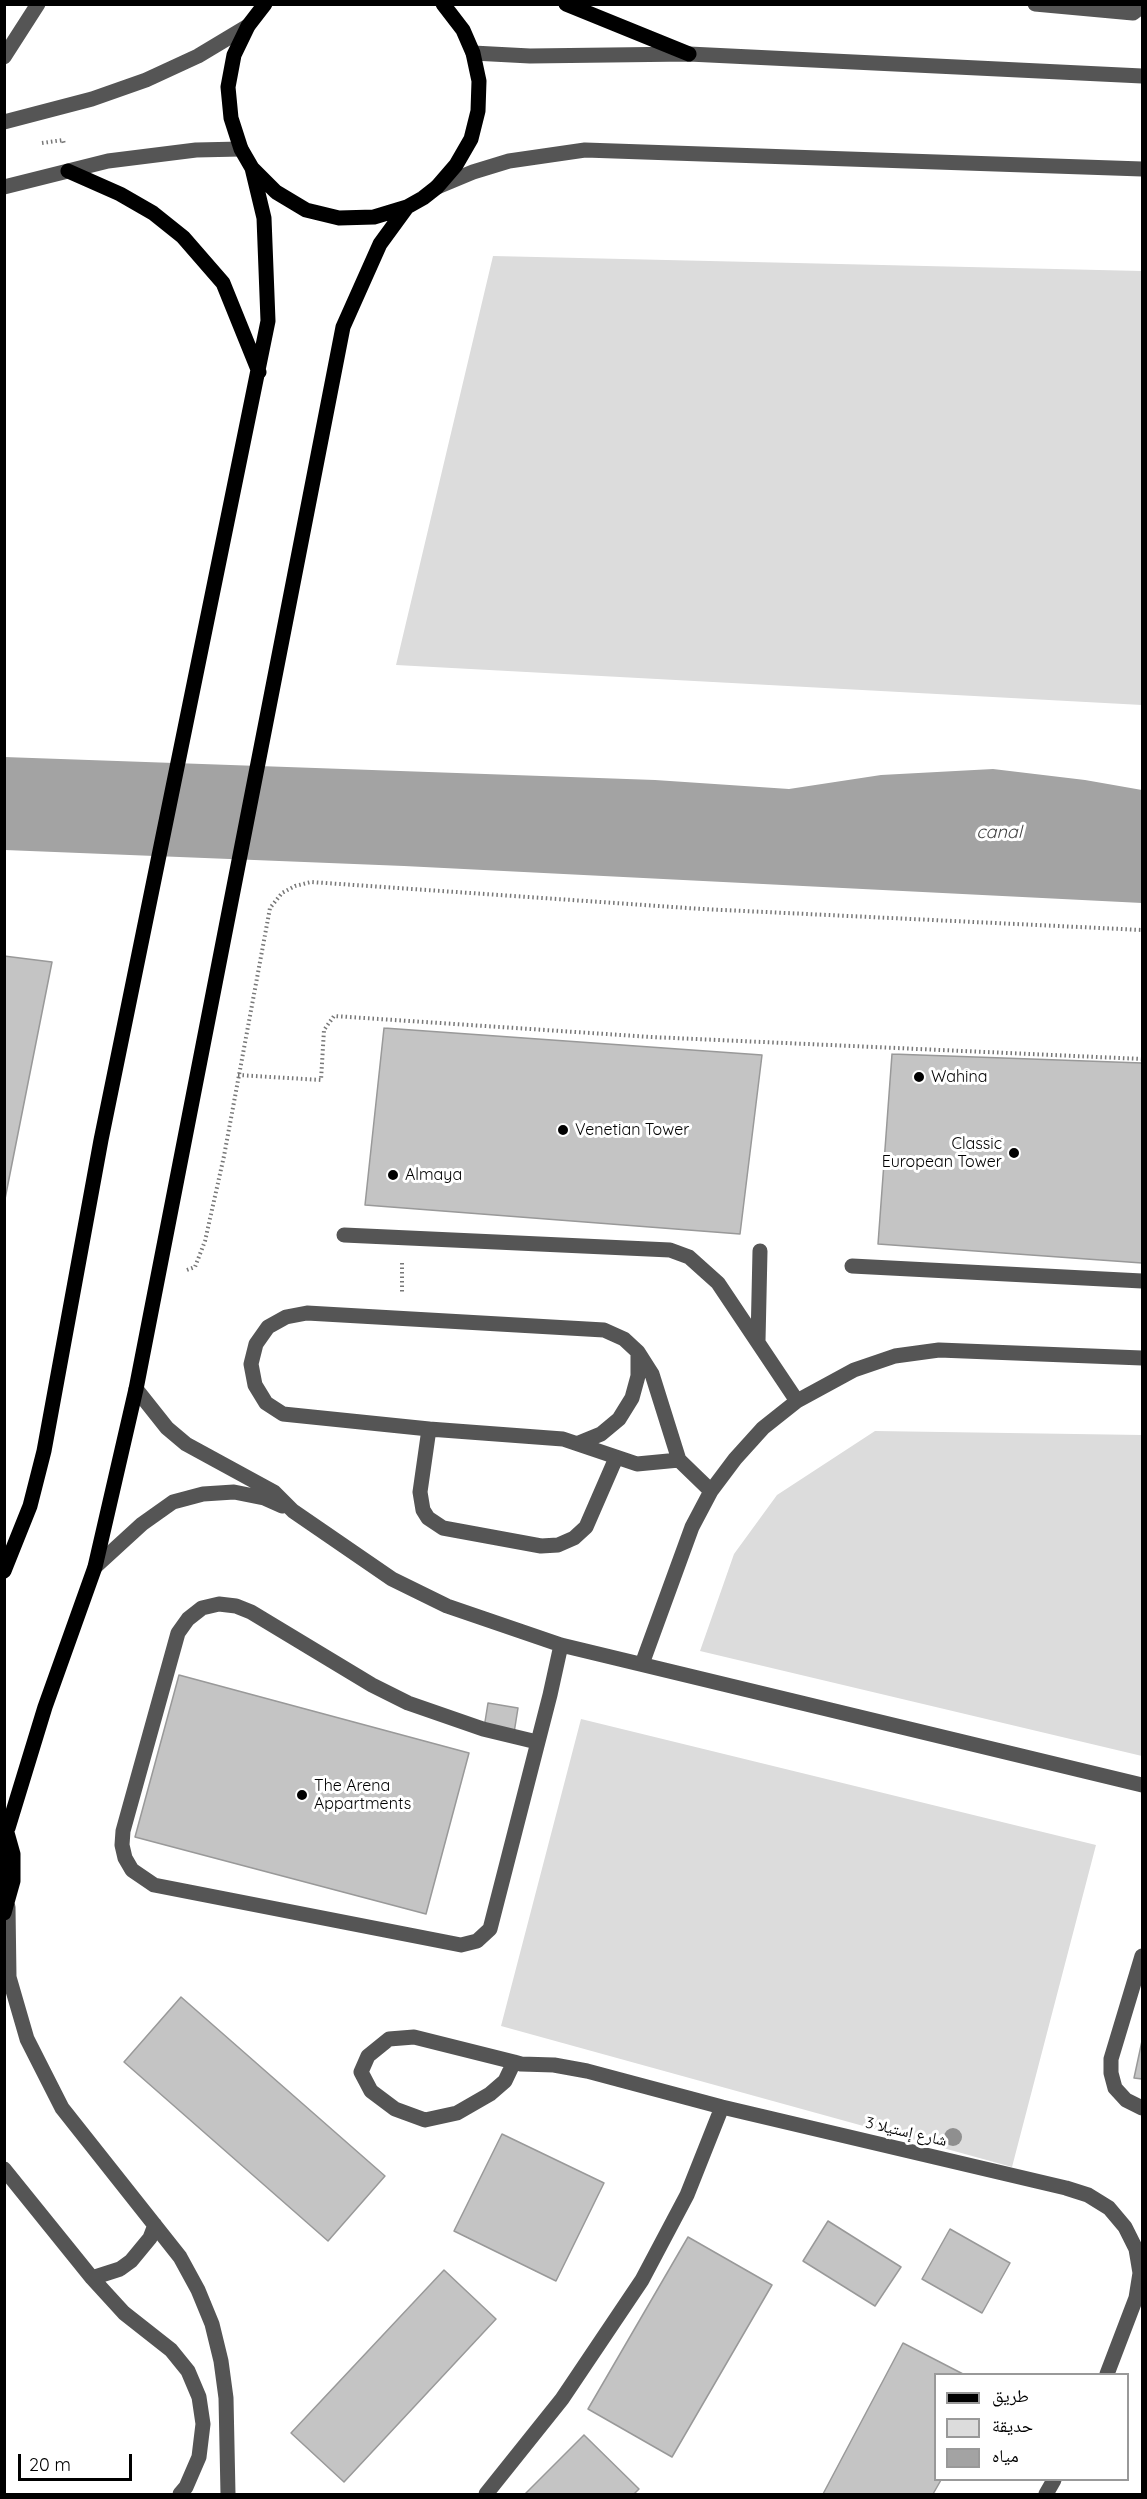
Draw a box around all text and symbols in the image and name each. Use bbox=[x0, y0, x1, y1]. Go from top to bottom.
water label: canal bbox=[976, 822, 1022, 844]
place label: Wahina bbox=[931, 1067, 987, 1087]
marker: Wahina bbox=[912, 1070, 926, 1084]
place label: Venetian Tower bbox=[575, 1120, 689, 1140]
marker: Venetian Tower bbox=[556, 1123, 570, 1137]
place label: Classic European Tower bbox=[882, 1134, 1002, 1172]
marker: Classic European Tower bbox=[1007, 1146, 1021, 1160]
place label: Almaya bbox=[405, 1165, 462, 1185]
marker: Almaya bbox=[386, 1168, 400, 1182]
place label: The Arena Appartments bbox=[314, 1776, 411, 1814]
marker: The Arena Appartments bbox=[295, 1788, 309, 1802]
street label: شارع إستيلا 3 bbox=[863, 2113, 949, 2151]
legend bbox=[934, 2373, 1129, 2481]
text: طريق bbox=[992, 2384, 1029, 2407]
text: حديقة bbox=[992, 2414, 1033, 2437]
scale bar bbox=[21, 2442, 135, 2480]
text: مياه bbox=[992, 2444, 1019, 2467]
text: 20 m bbox=[29, 2453, 71, 2476]

